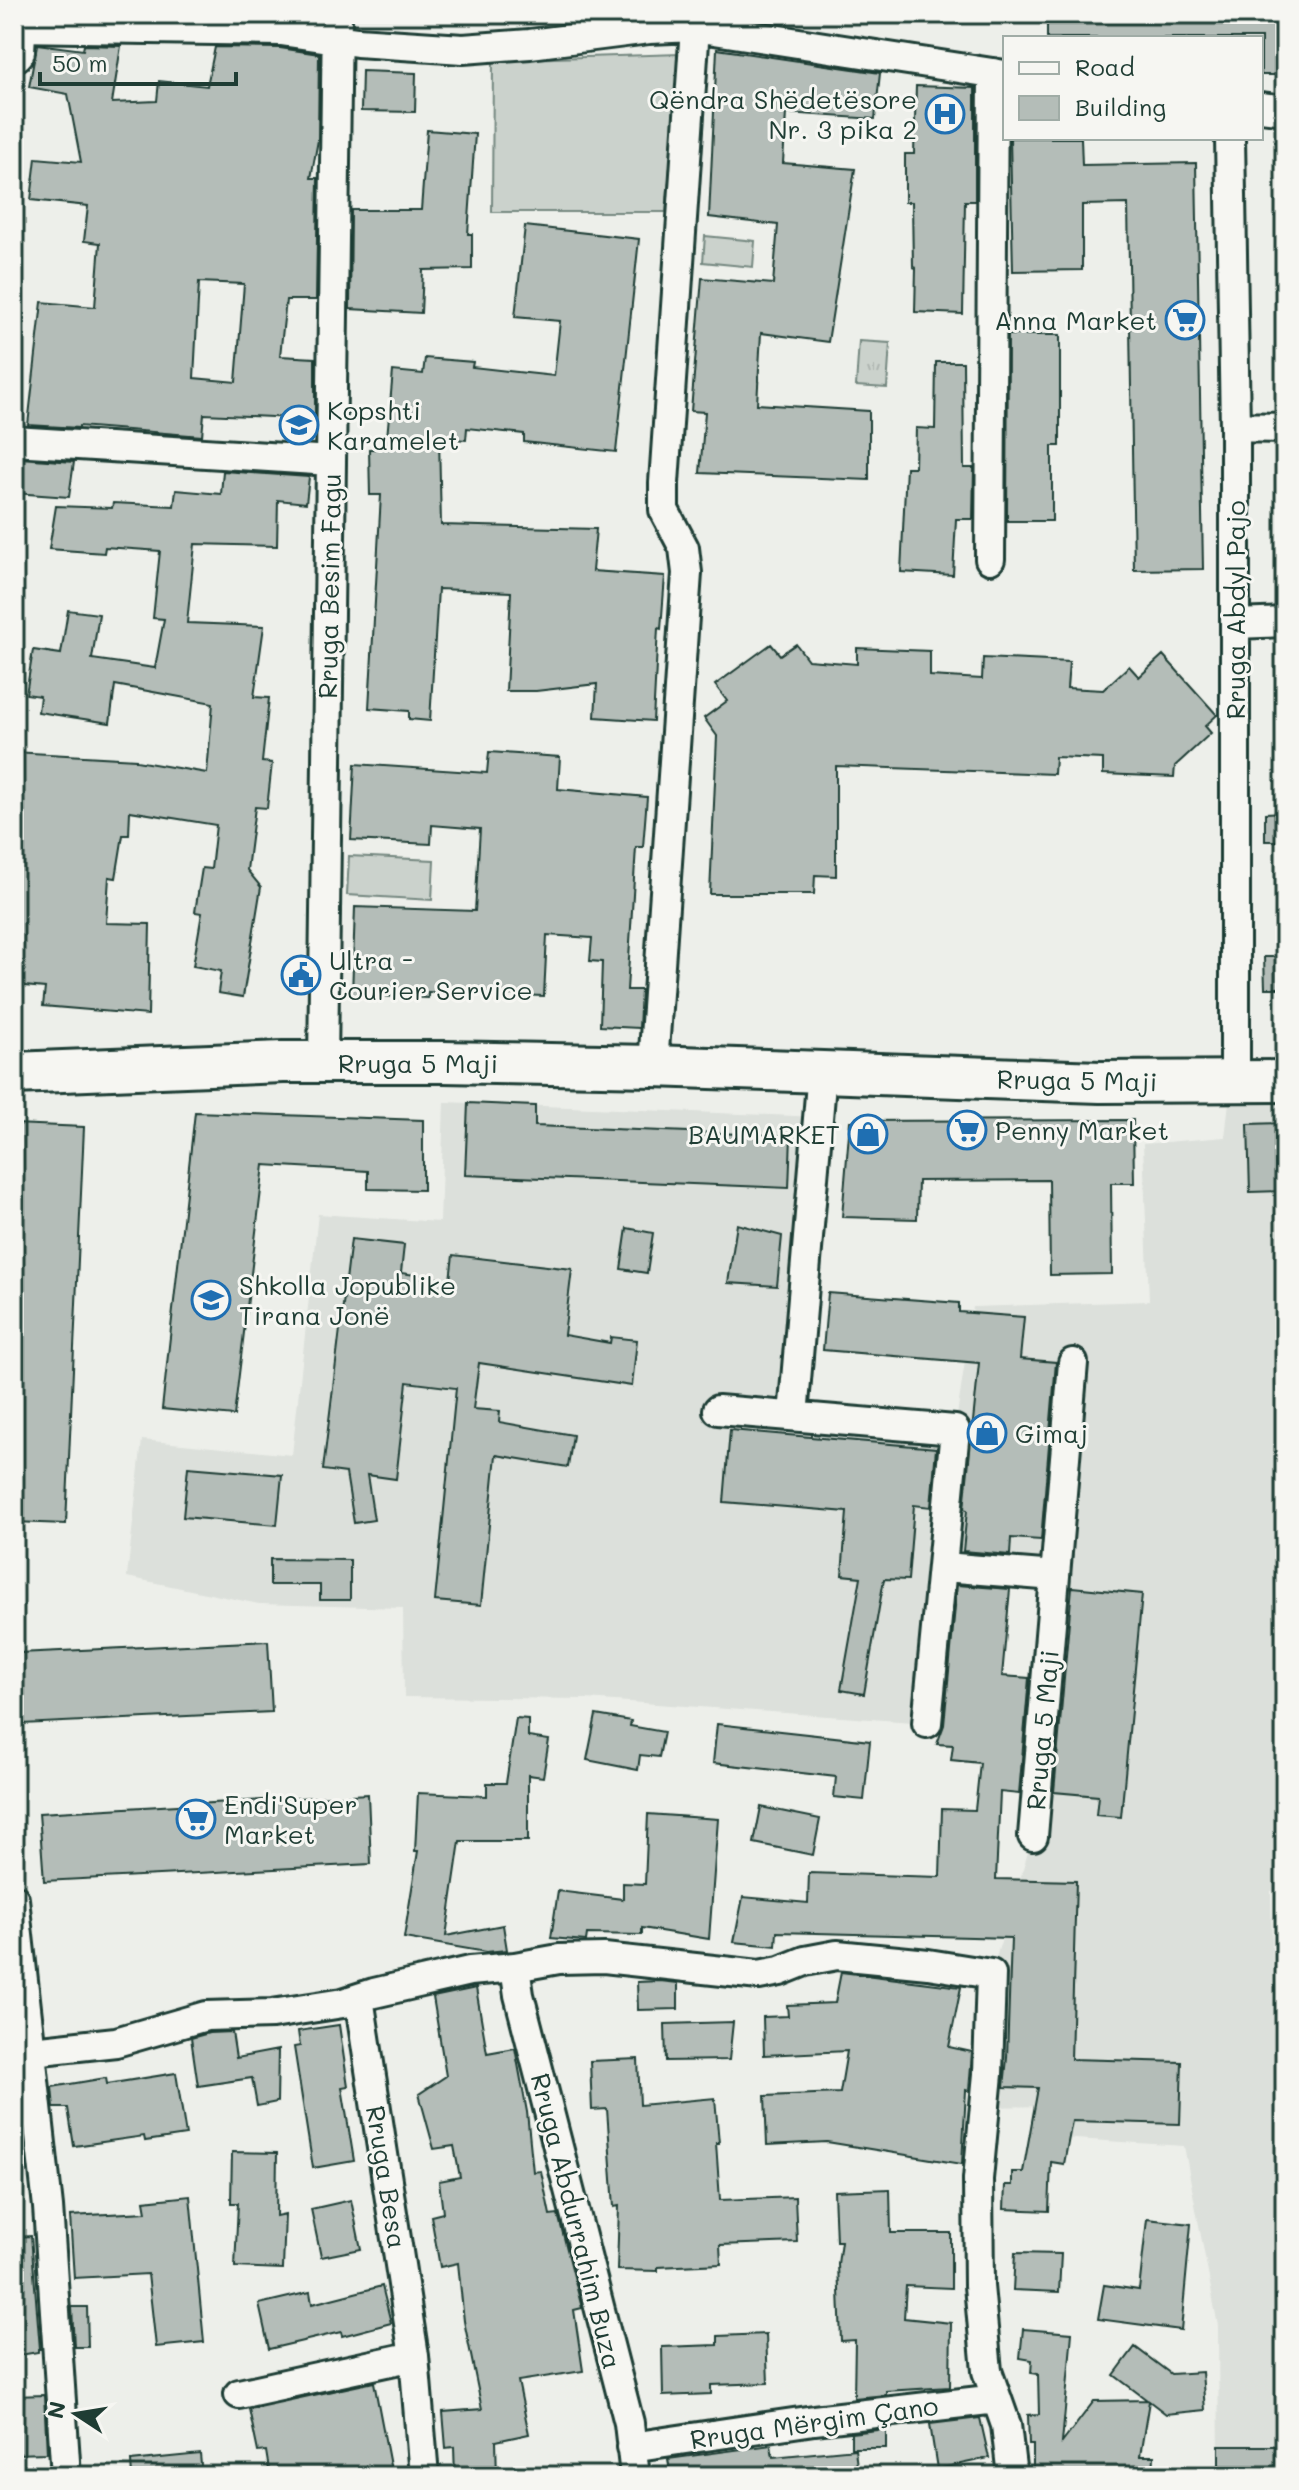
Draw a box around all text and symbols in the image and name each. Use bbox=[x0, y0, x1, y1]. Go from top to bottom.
scale bar bbox=[40, 36, 236, 86]
legend bbox=[1003, 36, 1263, 140]
text: 50 m bbox=[52, 47, 108, 78]
text: Road bbox=[1075, 51, 1135, 82]
place label: Qëndra Shëdetësore Nr. 3 pika 2 bbox=[649, 82, 917, 146]
text: Building bbox=[1075, 91, 1166, 122]
hospital icon: Qëndra Shëdetësore Nr. 3 pika 2 bbox=[924, 93, 966, 135]
supermarket icon: Anna Market bbox=[1164, 299, 1206, 341]
place label: Anna Market bbox=[994, 303, 1157, 337]
place label: Kopshti Karamelet bbox=[327, 393, 459, 457]
school or university icon: Kopshti Karamelet bbox=[278, 404, 320, 446]
street label: Rruga Besim Fagu bbox=[310, 473, 348, 699]
street label: Rruga Abdyl Pajo bbox=[1218, 500, 1252, 720]
place label: Ultra - Courier Service bbox=[329, 943, 533, 1007]
public building icon: Ultra - Courier Service bbox=[280, 954, 322, 996]
street label: Rruga 5 Maji bbox=[338, 1046, 498, 1080]
street label: Rruga 5 Maji bbox=[996, 1062, 1158, 1098]
supermarket icon: Penny Market bbox=[946, 1109, 988, 1151]
shop icon: BAUMARKET bbox=[847, 1113, 889, 1155]
place label: Penny Market bbox=[995, 1113, 1169, 1147]
place label: BAUMARKET bbox=[688, 1117, 840, 1151]
place label: Shkolla Jopublike Tirana Jonë bbox=[239, 1268, 456, 1332]
school or university icon: Shkolla Jopublike Tirana Jonë bbox=[190, 1279, 232, 1321]
shop icon: Gimaj bbox=[966, 1412, 1008, 1454]
place label: Gimaj bbox=[1015, 1416, 1088, 1450]
street label: Rruga 5 Maji bbox=[1018, 1649, 1066, 1811]
place label: Endi'Super Market bbox=[224, 1787, 358, 1851]
supermarket icon: Endi'Super Market bbox=[175, 1798, 217, 1840]
street label: Rruga Abdurrahim Buza bbox=[524, 2070, 630, 2372]
street label: Rruga Besa bbox=[359, 2103, 415, 2251]
north arrow bbox=[36, 2374, 116, 2454]
street label: Rruga Mërgim Çano bbox=[688, 2388, 940, 2456]
text: N bbox=[40, 2399, 72, 2421]

